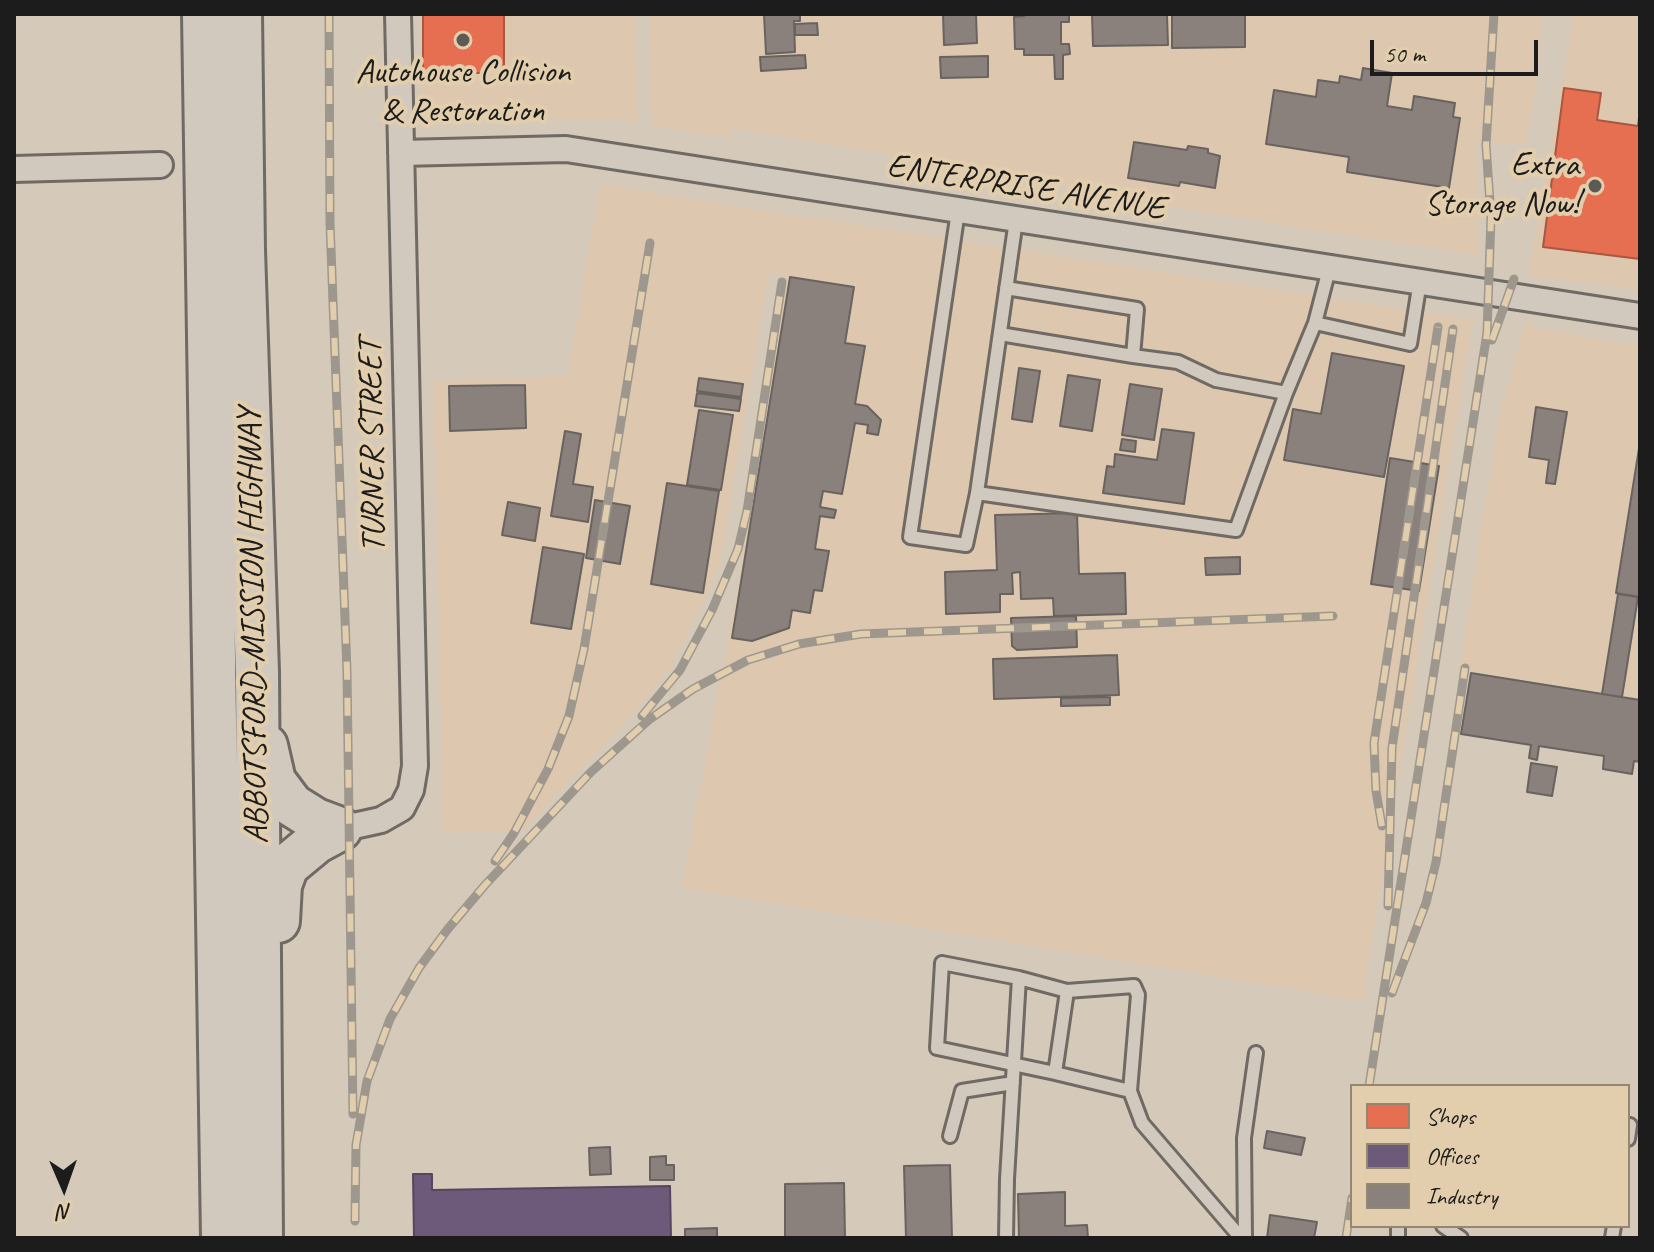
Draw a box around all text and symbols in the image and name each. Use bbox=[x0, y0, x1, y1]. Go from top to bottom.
scale bar bbox=[1374, 24, 1542, 74]
marker: Autohouse Collision & Restoration bbox=[454, 31, 472, 49]
text: 50 m bbox=[1384, 39, 1425, 69]
place label: Autohouse Collision & Restoration bbox=[356, 53, 570, 132]
street label: ENTERPRISE AVENUE bbox=[884, 146, 1168, 230]
place label: Extra Storage Now! bbox=[1425, 146, 1579, 226]
marker: Extra Storage Now! bbox=[1586, 177, 1604, 195]
street label: TURNER STREET bbox=[351, 339, 395, 553]
street label: ABBOTSFORD-MISSION HIGHWAY bbox=[230, 408, 278, 844]
legend bbox=[1350, 1084, 1630, 1228]
text: Shops bbox=[1426, 1101, 1475, 1131]
text: Offices bbox=[1426, 1141, 1478, 1171]
north arrow bbox=[24, 1148, 104, 1228]
text: Industry bbox=[1426, 1181, 1497, 1211]
text: N bbox=[58, 1198, 72, 1226]

